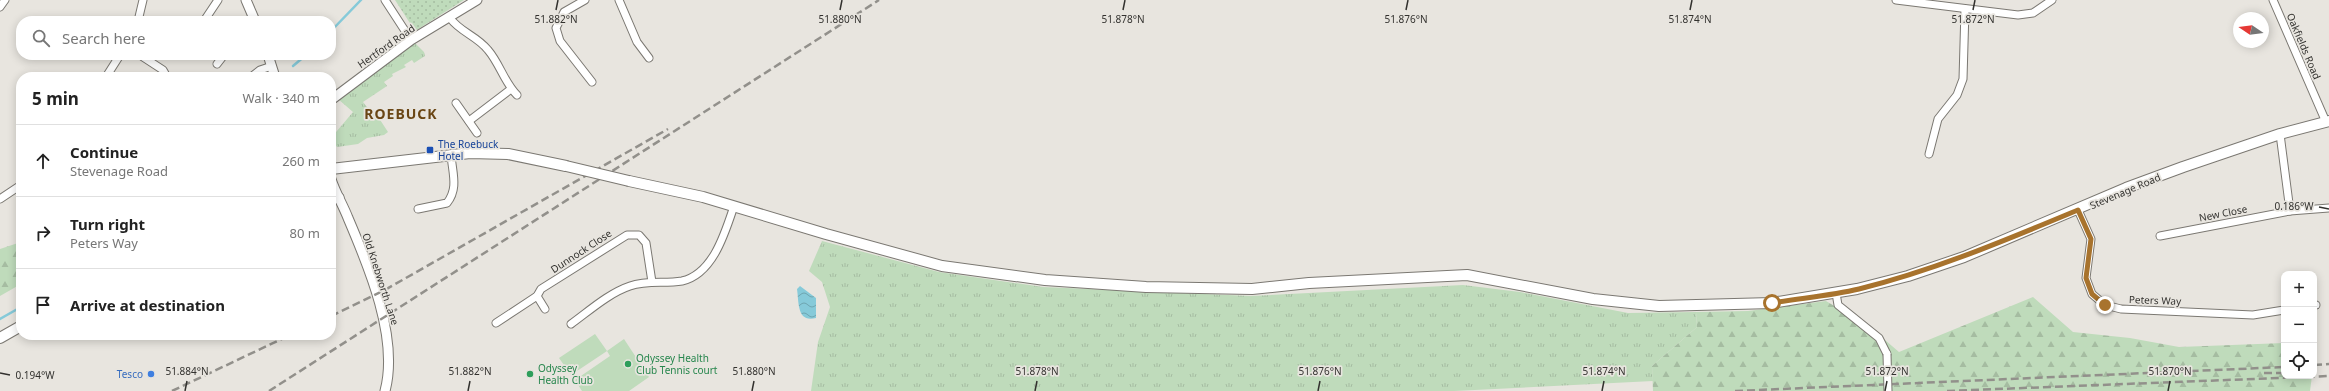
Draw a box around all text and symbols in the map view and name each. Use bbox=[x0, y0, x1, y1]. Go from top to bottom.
street label: Oakfields Road bbox=[2284, 11, 2324, 81]
text: 51.882°N bbox=[534, 12, 578, 26]
text: 51.880°N bbox=[818, 12, 862, 26]
text: 51.878°N bbox=[1101, 12, 1145, 26]
text: 51.876°N bbox=[1384, 12, 1428, 26]
text: 51.874°N bbox=[1668, 12, 1712, 26]
text: 51.872°N bbox=[1951, 12, 1995, 26]
north arrow bbox=[2233, 12, 2269, 48]
search box bbox=[16, 16, 336, 60]
street label: Hertford Road bbox=[355, 21, 417, 71]
icon: search bbox=[30, 27, 52, 49]
text: Search here bbox=[62, 28, 145, 48]
text: 5 min bbox=[32, 87, 79, 110]
text: Walk · 340 m bbox=[242, 89, 320, 107]
district label: ROEBUCK bbox=[364, 104, 438, 123]
place label: The Roebuck Hotel bbox=[438, 137, 499, 163]
text: Continue bbox=[70, 142, 138, 162]
marker: The Roebuck Hotel bbox=[425, 145, 435, 155]
icon: ahead bbox=[32, 150, 54, 172]
text: 260 m bbox=[282, 152, 320, 170]
text: Stevenage Road bbox=[70, 162, 168, 180]
street label: Stevenage Road bbox=[2088, 170, 2162, 212]
text: 0.186°W bbox=[2274, 199, 2314, 213]
street label: New Close bbox=[2198, 201, 2249, 225]
text: Turn right bbox=[70, 214, 145, 234]
icon: right bbox=[32, 222, 54, 244]
text: 80 m bbox=[290, 224, 320, 242]
street label: Dunnock Close bbox=[548, 226, 614, 276]
street label: Old Knebworth Lane bbox=[359, 231, 403, 327]
text: Peters Way bbox=[70, 234, 138, 252]
map controls bbox=[2281, 271, 2317, 379]
button: + bbox=[2281, 271, 2317, 307]
street label: Peters Way bbox=[2129, 292, 2182, 308]
icon: arrive bbox=[32, 294, 54, 316]
route start bbox=[1763, 294, 1781, 312]
text: Arrive at destination bbox=[70, 295, 225, 315]
route end bbox=[2096, 296, 2114, 314]
button: − bbox=[2281, 307, 2317, 343]
button: locate bbox=[2281, 343, 2317, 379]
place label: Odyssey Health Club Tennis court bbox=[636, 351, 718, 377]
marker: Odyssey Health Club Tennis court bbox=[623, 359, 633, 369]
place label: Odyssey Health Club bbox=[538, 361, 593, 387]
text: 51.884°N bbox=[165, 364, 209, 378]
text: 51.882°N bbox=[448, 364, 492, 378]
text: 51.880°N bbox=[732, 364, 776, 378]
text: 51.878°N bbox=[1015, 364, 1059, 378]
text: 51.876°N bbox=[1298, 364, 1342, 378]
text: 51.874°N bbox=[1582, 364, 1626, 378]
text: 51.872°N bbox=[1865, 364, 1909, 378]
text: 51.870°N bbox=[2148, 364, 2192, 378]
place label: Tesco bbox=[117, 367, 143, 381]
text: 0.194°W bbox=[15, 368, 55, 382]
marker: Tesco bbox=[146, 369, 156, 379]
marker: Odyssey Health Club bbox=[525, 369, 535, 379]

